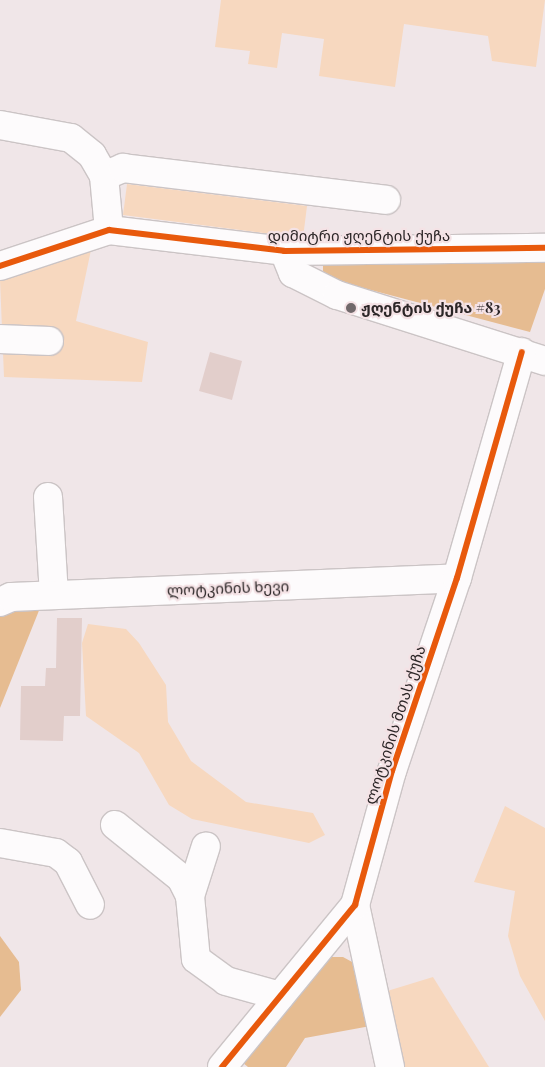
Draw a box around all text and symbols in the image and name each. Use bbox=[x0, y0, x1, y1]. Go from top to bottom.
street label: დიმიტრი ჟღენტის ქუჩა bbox=[268, 227, 450, 245]
place label: ჟღენტის ქუჩა #83 bbox=[361, 299, 501, 317]
marker: ჟღენტის ქუჩა #83 bbox=[345, 302, 357, 314]
street label: ლოტკინის ხევი bbox=[167, 577, 289, 599]
street label: ლოტკინის მთას ქუჩა bbox=[361, 643, 429, 807]

